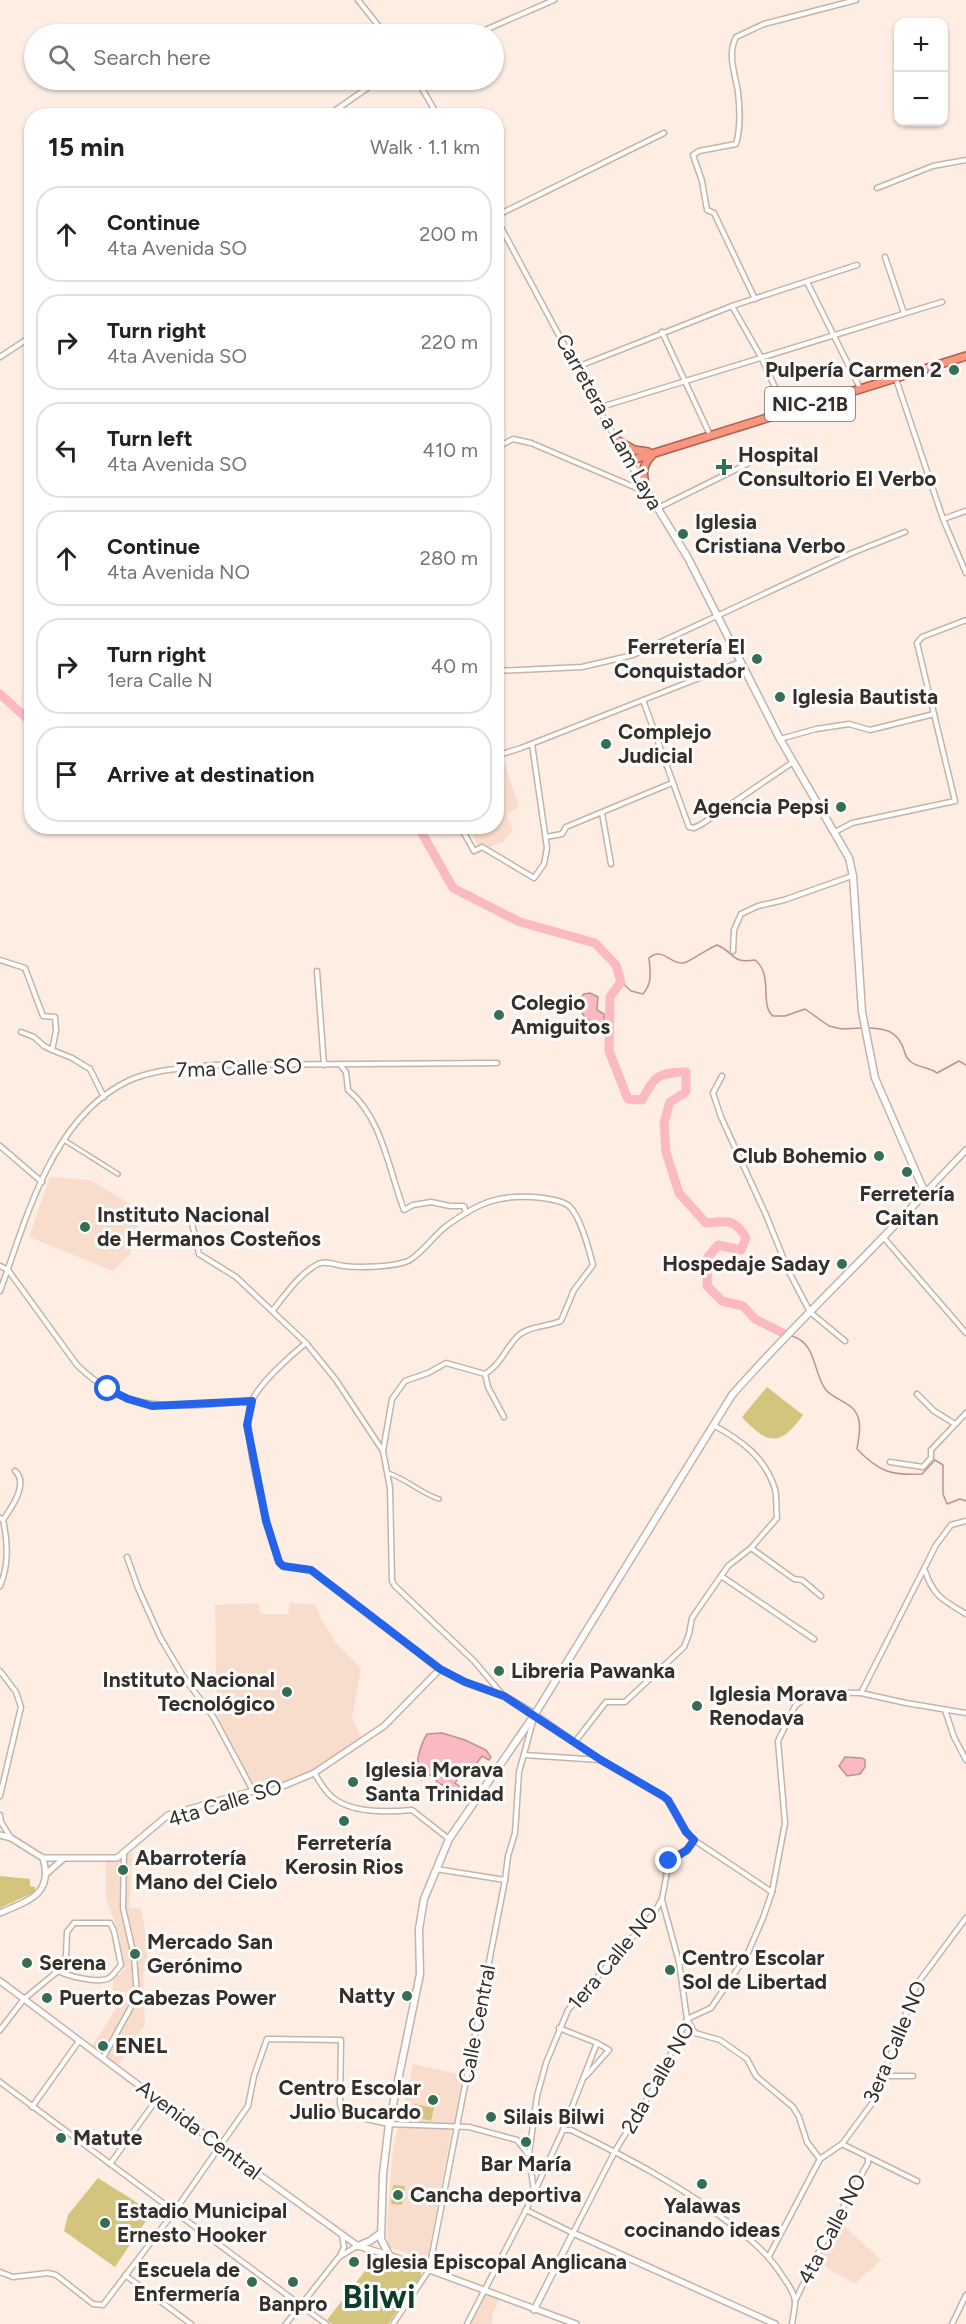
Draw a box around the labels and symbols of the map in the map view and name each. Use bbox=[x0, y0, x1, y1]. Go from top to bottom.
street label: Carretera a Lam Laya bbox=[551, 329, 668, 514]
place label: Pulpería Carmen 2 bbox=[765, 357, 942, 382]
marker: Pulpería Carmen 2 bbox=[947, 363, 961, 377]
road number: NIC-21B bbox=[765, 387, 855, 421]
place label: Hospital Consultorio El Verbo bbox=[738, 442, 937, 491]
marker: Hospital Consultorio El Verbo bbox=[715, 458, 733, 476]
place label: Iglesia Cristiana Verbo bbox=[695, 509, 845, 558]
marker: Iglesia Cristiana Verbo bbox=[676, 527, 690, 541]
place label: Ferretería El Conquistador bbox=[614, 634, 745, 683]
marker: Ferretería El Conquistador bbox=[750, 652, 764, 666]
place label: Iglesia Bautista bbox=[792, 684, 938, 709]
marker: Iglesia Bautista bbox=[773, 690, 787, 704]
place label: Complejo Judicial bbox=[618, 719, 711, 768]
marker: Complejo Judicial bbox=[599, 737, 613, 751]
place label: Agencia Pepsi bbox=[693, 794, 829, 819]
marker: Agencia Pepsi bbox=[834, 800, 848, 814]
place label: Colegio Amiguitos bbox=[511, 990, 610, 1039]
marker: Colegio Amiguitos bbox=[492, 1008, 506, 1022]
street label: 7ma Calle SO bbox=[176, 1053, 302, 1082]
place label: Club Bohemio bbox=[732, 1143, 867, 1168]
marker: Club Bohemio bbox=[872, 1149, 886, 1163]
marker: Ferretería Caitan bbox=[900, 1165, 914, 1179]
place label: Ferretería Caitan bbox=[859, 1181, 955, 1230]
place label: Instituto Nacional de Hermanos Costeños bbox=[97, 1202, 321, 1251]
marker: Instituto Nacional de Hermanos Costeños bbox=[78, 1220, 92, 1234]
place label: Hospedaje Saday bbox=[662, 1251, 831, 1276]
marker: Hospedaje Saday bbox=[835, 1257, 849, 1271]
route start bbox=[94, 1375, 120, 1401]
place label: Libreria Pawanka bbox=[511, 1658, 675, 1683]
marker: Libreria Pawanka bbox=[492, 1664, 506, 1678]
place label: Instituto Nacional Tecnológico bbox=[103, 1667, 275, 1716]
place label: Iglesia Morava Renodava bbox=[709, 1681, 848, 1730]
marker: Instituto Nacional Tecnológico bbox=[280, 1685, 294, 1699]
marker: Iglesia Morava Renodava bbox=[690, 1699, 704, 1713]
place label: Iglesia Morava Santa Trinidad bbox=[365, 1757, 504, 1806]
street label: 4ta Calle SO bbox=[165, 1773, 285, 1832]
marker: Iglesia Morava Santa Trinidad bbox=[346, 1775, 360, 1789]
marker: Ferretería Kerosin Rios bbox=[337, 1814, 351, 1828]
place label: Ferretería Kerosin Rios bbox=[285, 1830, 403, 1879]
place label: Abarrotería Mano del Cielo bbox=[135, 1845, 277, 1894]
route end bbox=[655, 1847, 681, 1873]
marker: Abarrotería Mano del Cielo bbox=[116, 1863, 130, 1877]
street label: 1era Calle NO bbox=[562, 1901, 663, 2015]
place label: Mercado San Gerónimo bbox=[147, 1929, 273, 1978]
place label: Centro Escolar Sol de Libertad bbox=[682, 1945, 827, 1994]
marker: Mercado San Gerónimo bbox=[128, 1947, 142, 1961]
place label: Serena bbox=[39, 1950, 106, 1975]
marker: Serena bbox=[20, 1956, 34, 1970]
street label: Calle Central bbox=[453, 1962, 500, 2085]
marker: Centro Escolar Sol de Libertad bbox=[663, 1963, 677, 1977]
street label: 3era Calle NO bbox=[858, 1977, 931, 2107]
place label: Natty bbox=[339, 1983, 396, 2008]
place label: Puerto Cabezas Power bbox=[59, 1985, 276, 2010]
marker: Natty bbox=[400, 1989, 414, 2003]
marker: Puerto Cabezas Power bbox=[40, 1991, 54, 2005]
street label: 2da Calle NO bbox=[616, 2018, 699, 2138]
place label: ENEL bbox=[115, 2033, 167, 2058]
marker: ENEL bbox=[96, 2039, 110, 2053]
street label: Avenida Central bbox=[132, 2075, 267, 2185]
place label: Centro Escolar Julio Bucardo bbox=[278, 2075, 421, 2124]
marker: Centro Escolar Julio Bucardo bbox=[426, 2093, 440, 2107]
place label: Silais Bilwi bbox=[503, 2104, 604, 2129]
marker: Silais Bilwi bbox=[484, 2110, 498, 2124]
place label: Matute bbox=[73, 2125, 143, 2150]
marker: Matute bbox=[54, 2131, 68, 2145]
marker: Bar María bbox=[519, 2135, 533, 2149]
place label: Bar María bbox=[481, 2151, 571, 2176]
street label: 4ta Calle NO bbox=[792, 2169, 871, 2288]
marker: Yalawas cocinando ideas bbox=[695, 2177, 709, 2191]
place label: Cancha deportiva bbox=[410, 2182, 581, 2207]
marker: Cancha deportiva bbox=[391, 2188, 405, 2202]
place label: Yalawas cocinando ideas bbox=[624, 2193, 780, 2242]
place label: Estadio Municipal Ernesto Hooker bbox=[117, 2198, 287, 2247]
marker: Estadio Municipal Ernesto Hooker bbox=[98, 2216, 112, 2230]
place label: Iglesia Episcopal Anglicana bbox=[366, 2249, 627, 2274]
marker: Iglesia Episcopal Anglicana bbox=[347, 2255, 361, 2269]
place label: Escuela de Enfermería bbox=[134, 2257, 240, 2306]
marker: Escuela de Enfermería bbox=[245, 2275, 259, 2289]
marker: Banpro bbox=[286, 2275, 300, 2289]
district label: Bilwi bbox=[342, 2277, 416, 2316]
place label: Banpro bbox=[259, 2291, 327, 2316]

